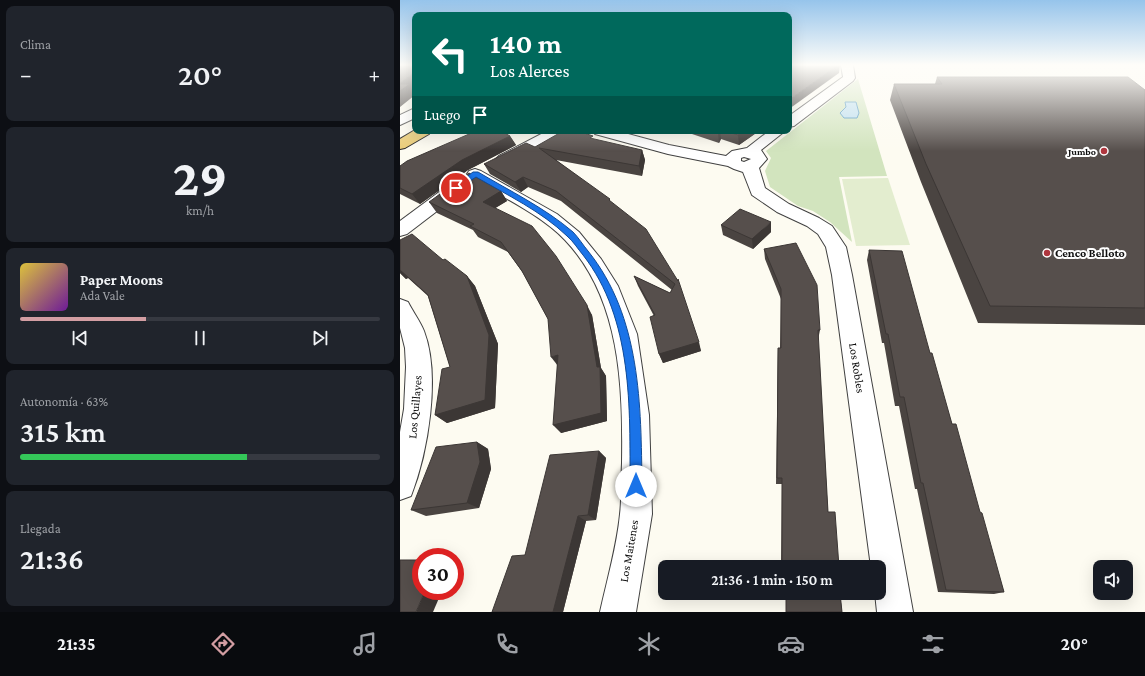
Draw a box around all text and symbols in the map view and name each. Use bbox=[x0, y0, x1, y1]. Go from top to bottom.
icon: left bbox=[424, 28, 476, 80]
text: 140 m bbox=[490, 28, 562, 59]
text: Clima bbox=[20, 37, 51, 52]
text: 20° bbox=[178, 58, 222, 91]
text: Los Alerces bbox=[490, 61, 570, 81]
text: − bbox=[20, 62, 32, 87]
text: + bbox=[368, 62, 380, 87]
icon: arrive bbox=[469, 104, 491, 126]
text: Luego bbox=[424, 107, 461, 123]
place label: Jumbo bbox=[1067, 146, 1096, 157]
marker: Jumbo bbox=[1099, 146, 1109, 156]
text: 29 bbox=[173, 148, 227, 206]
pin bbox=[439, 171, 473, 205]
icon: arrive bbox=[445, 177, 467, 199]
text: km/h bbox=[186, 203, 214, 218]
place label: Cenco Belloto bbox=[1055, 246, 1125, 260]
marker: Cenco Belloto bbox=[1042, 248, 1052, 258]
text: Paper Moons bbox=[80, 272, 163, 288]
text: Ada Vale bbox=[80, 288, 125, 303]
icon: previous bbox=[69, 327, 91, 349]
icon: pause bbox=[189, 327, 211, 349]
icon: next bbox=[309, 327, 331, 349]
street label: Los Robles bbox=[846, 342, 868, 394]
street label: Los Quillayes bbox=[405, 374, 425, 439]
text: Autonomía · 63% bbox=[20, 394, 108, 409]
text: 315 km bbox=[20, 415, 106, 448]
position arrow bbox=[615, 465, 657, 507]
street label: Los Maitenes bbox=[617, 518, 641, 583]
text: Llegada bbox=[20, 521, 61, 536]
text: 21:36 bbox=[20, 542, 84, 575]
speed limit sign: 30 bbox=[412, 548, 464, 600]
map controls bbox=[1093, 560, 1133, 600]
button: sound bbox=[1093, 560, 1133, 600]
text: 21:36 · 1 min · 150 m bbox=[711, 572, 833, 588]
icon: directions bbox=[209, 630, 237, 658]
icon: music bbox=[351, 630, 379, 658]
icon: phone bbox=[493, 630, 521, 658]
icon: climate bbox=[635, 630, 663, 658]
icon: car bbox=[777, 630, 805, 658]
icon: filters bbox=[919, 630, 947, 658]
text: 21:35 bbox=[57, 634, 95, 654]
text: 20° bbox=[1061, 634, 1088, 654]

